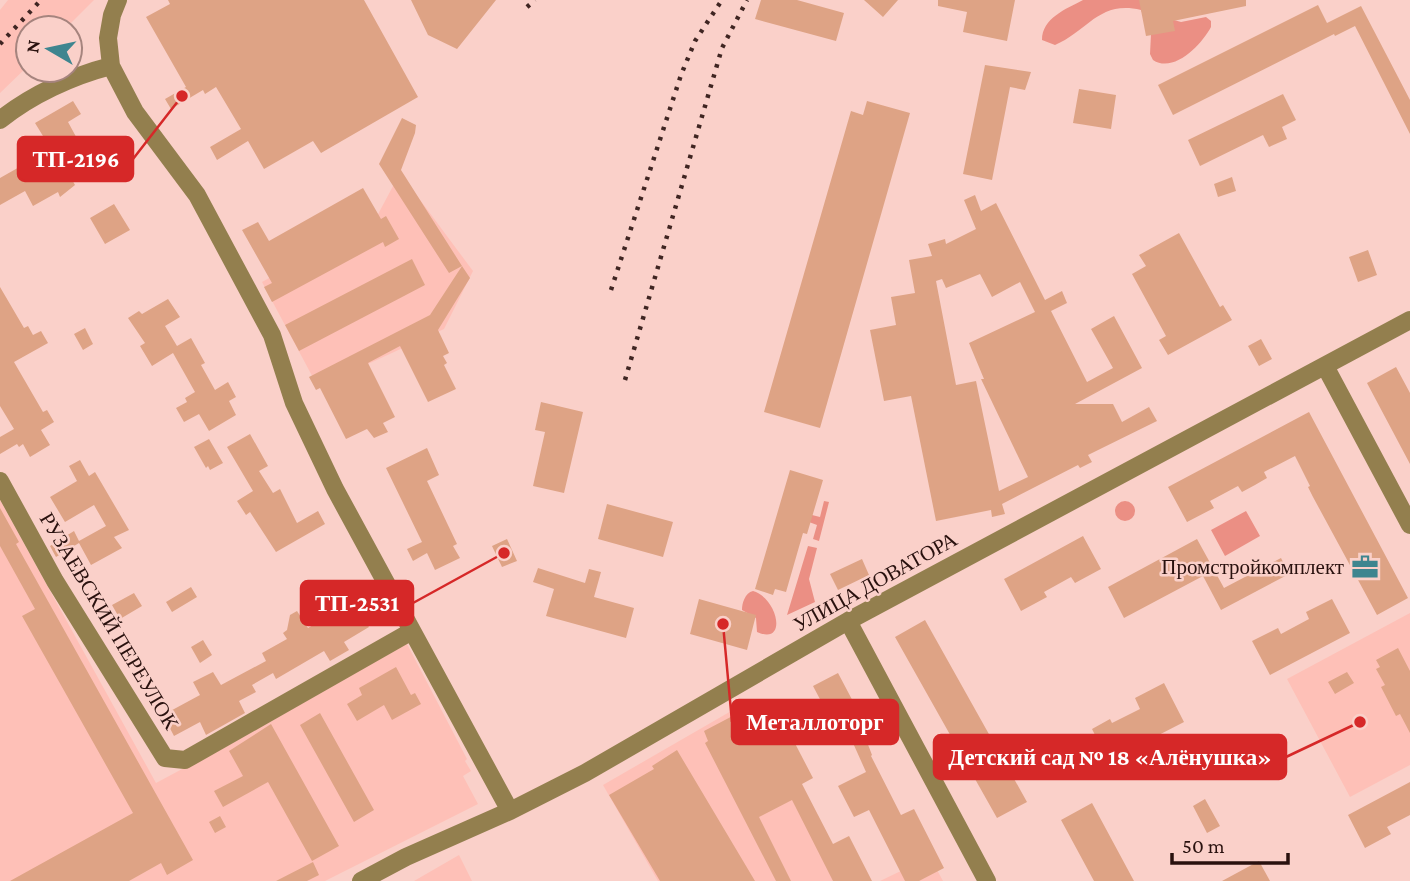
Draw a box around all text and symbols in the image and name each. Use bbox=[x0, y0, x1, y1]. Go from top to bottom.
north arrow bbox=[14, 14, 84, 84]
text: N bbox=[21, 38, 44, 54]
callout: ТП-2196 bbox=[18, 137, 133, 181]
text: ТП-2196 bbox=[32, 146, 120, 172]
street label: РУЗАЕВСКИЙ ПЕРЕУЛОК bbox=[35, 508, 184, 735]
street label: УЛИЦА ДОВАТОРА bbox=[789, 527, 962, 637]
office icon: Промстройкомплект bbox=[1350, 552, 1380, 582]
place label: Промстройкомплект bbox=[1161, 555, 1344, 579]
callout: ТП-2531 bbox=[301, 581, 413, 625]
text: ТП-2531 bbox=[315, 590, 399, 616]
callout: Металлоторг bbox=[732, 700, 898, 744]
text: Металлоторг bbox=[746, 709, 884, 735]
callout: Детский сад № 18 «Алёнушка» bbox=[934, 735, 1286, 779]
text: Детский сад № 18 «Алёнушка» bbox=[948, 744, 1272, 770]
scale bar bbox=[1172, 822, 1288, 866]
text: 50 m bbox=[1182, 834, 1225, 858]

